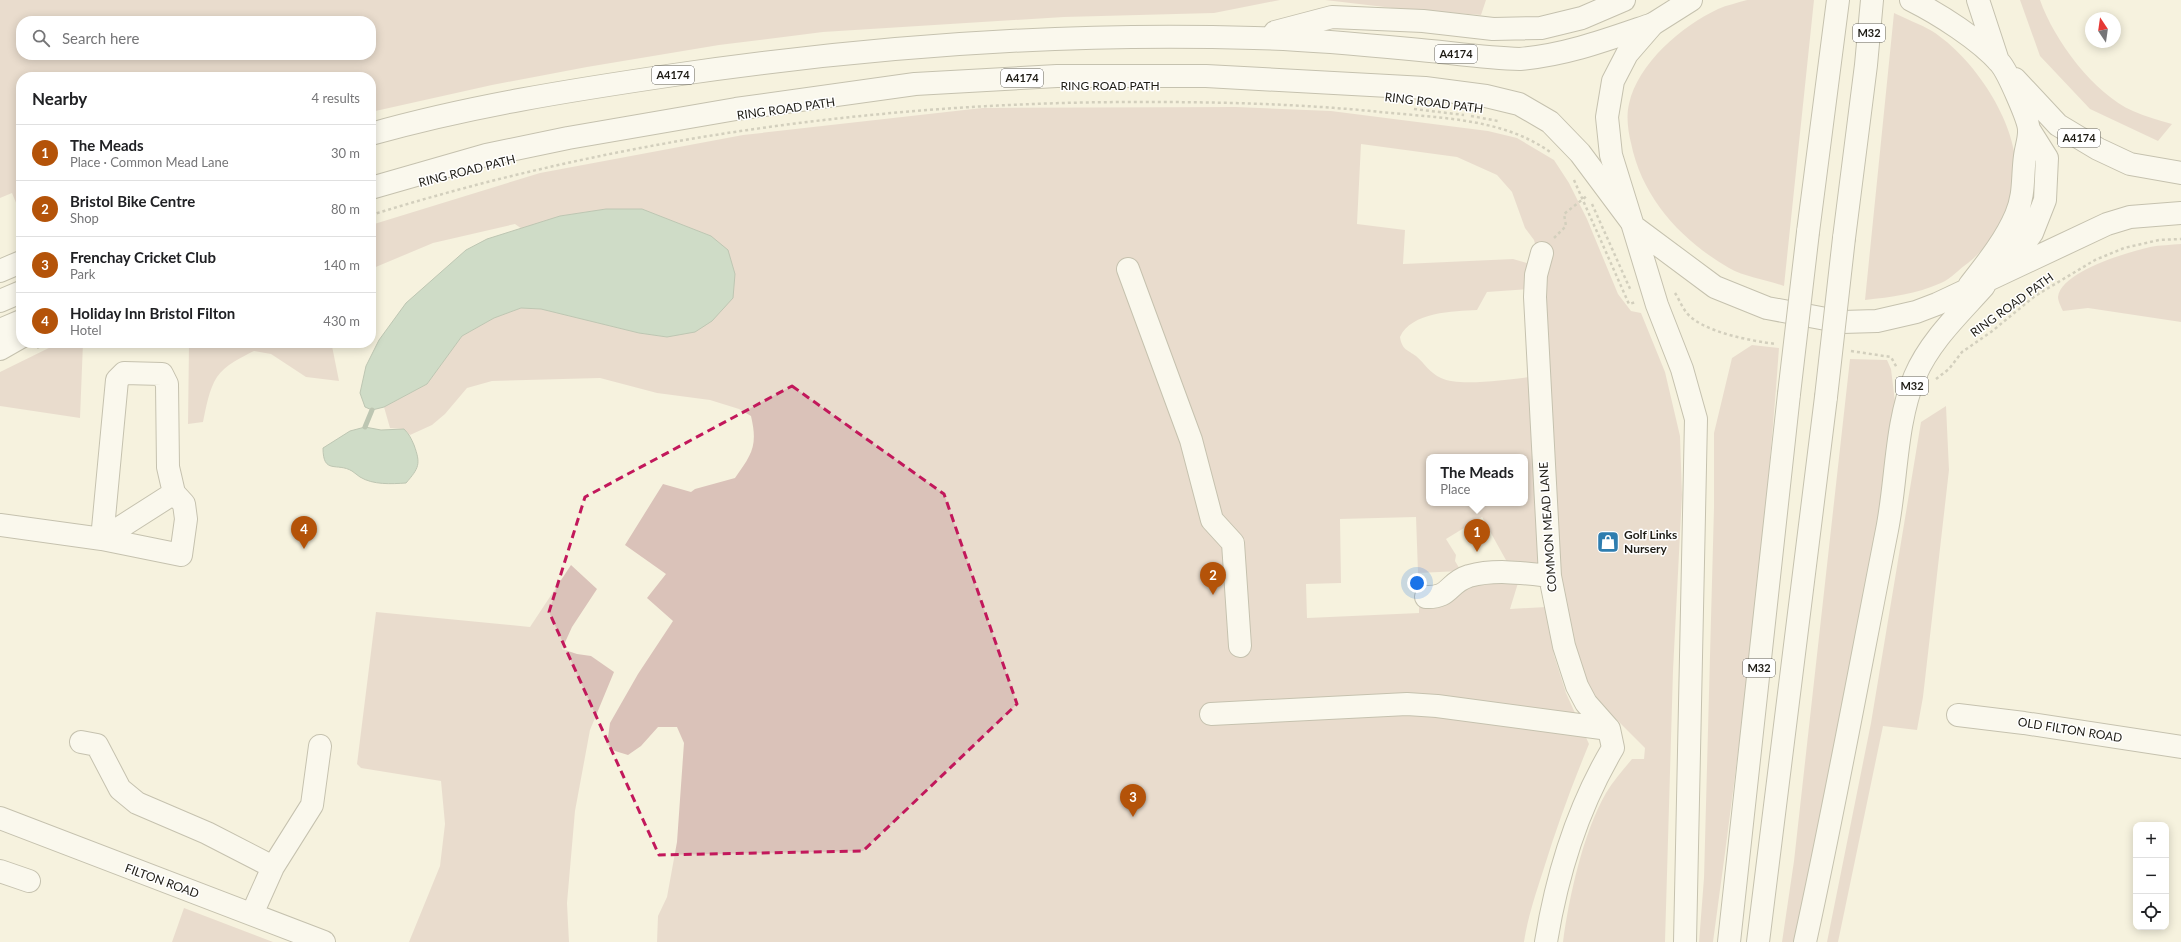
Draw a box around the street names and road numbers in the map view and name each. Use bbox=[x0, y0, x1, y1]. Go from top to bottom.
road number: M32 bbox=[1853, 24, 1885, 42]
road number: A4174 bbox=[1435, 45, 1477, 63]
road number: A4174 bbox=[652, 66, 694, 84]
road number: A4174 bbox=[1001, 69, 1043, 87]
street label: RING ROAD PATH bbox=[1060, 78, 1160, 93]
street label: RING ROAD PATH bbox=[1384, 89, 1484, 116]
street label: RING ROAD PATH bbox=[736, 94, 836, 123]
road number: A4174 bbox=[2058, 129, 2100, 147]
street label: RING ROAD PATH bbox=[417, 151, 517, 190]
street label: RING ROAD PATH bbox=[1967, 269, 2056, 340]
road number: M32 bbox=[1896, 377, 1928, 395]
street label: COMMON MEAD LANE bbox=[1535, 461, 1560, 593]
road number: M32 bbox=[1743, 659, 1775, 677]
street label: OLD FILTON ROAD bbox=[2017, 714, 2123, 745]
street label: FILTON ROAD bbox=[123, 860, 201, 901]

